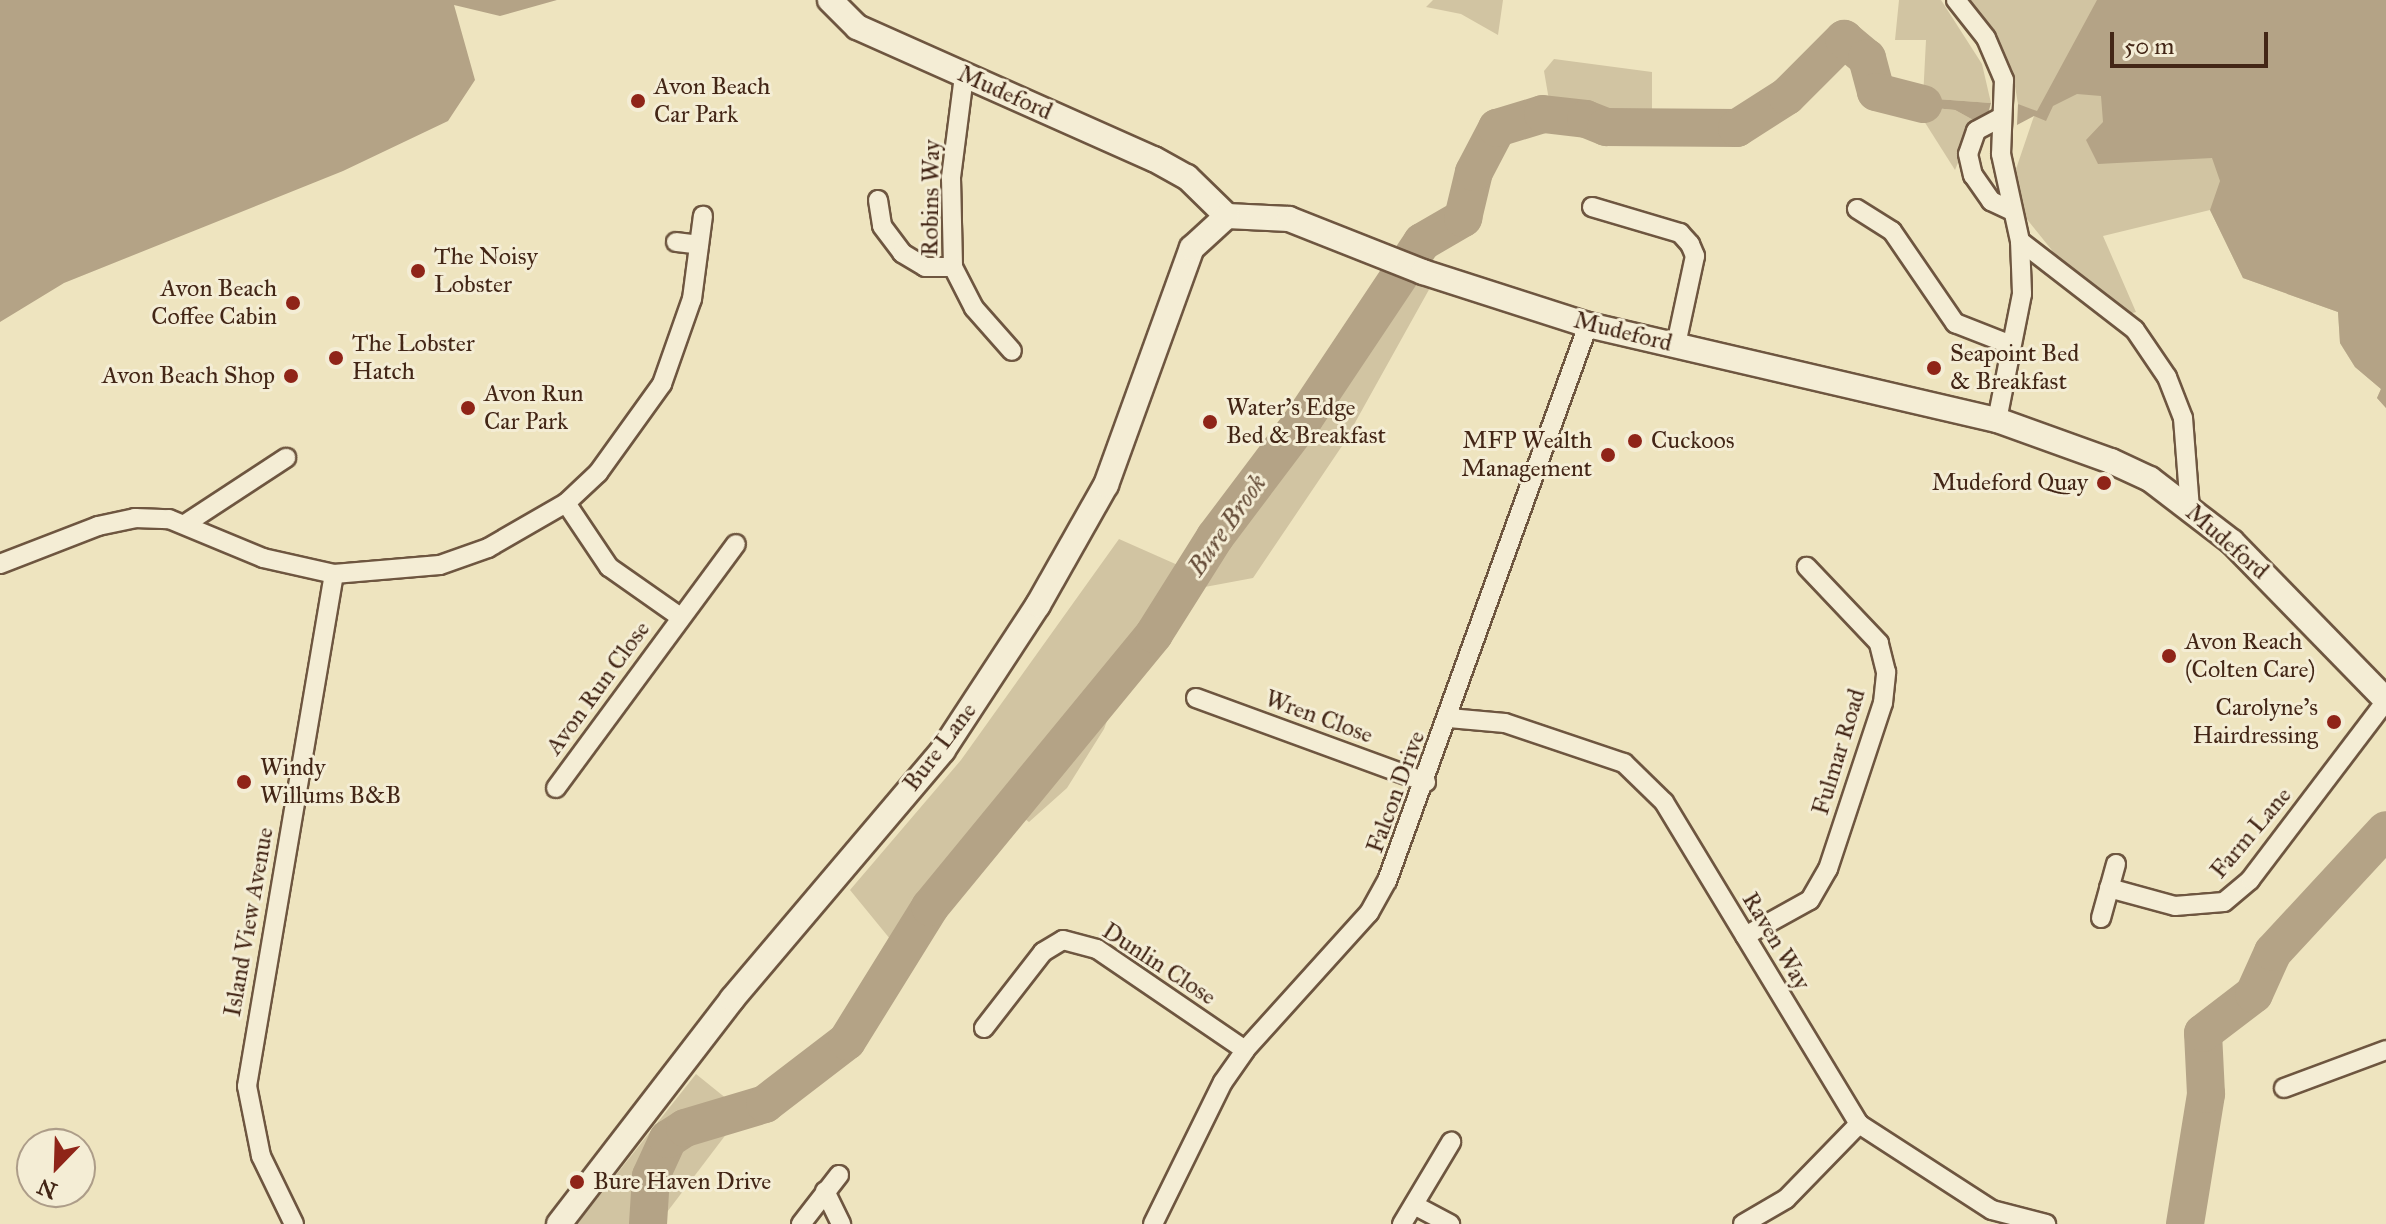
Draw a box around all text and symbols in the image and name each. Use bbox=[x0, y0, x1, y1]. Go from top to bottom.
scale bar bbox=[2114, 16, 2272, 66]
text: 50 m bbox=[2124, 31, 2174, 61]
street label: Mudeford bbox=[953, 59, 1057, 127]
place label: Avon Beach Car Park bbox=[654, 73, 770, 129]
marker: Avon Beach Car Park bbox=[629, 92, 647, 110]
street label: Robins Way bbox=[916, 139, 946, 257]
place label: The Noisy Lobster bbox=[434, 243, 538, 299]
marker: The Noisy Lobster bbox=[409, 262, 427, 280]
place label: Avon Beach Coffee Cabin bbox=[151, 275, 277, 331]
marker: Avon Beach Coffee Cabin bbox=[284, 294, 302, 312]
street label: Mudeford bbox=[1571, 306, 1675, 358]
place label: The Lobster Hatch bbox=[352, 330, 475, 386]
place label: Seapoint Bed & Breakfast bbox=[1950, 340, 2079, 396]
marker: The Lobster Hatch bbox=[327, 349, 345, 367]
marker: Seapoint Bed & Breakfast bbox=[1925, 359, 1943, 377]
place label: Avon Beach Shop bbox=[102, 362, 275, 390]
marker: Avon Beach Shop bbox=[282, 367, 300, 385]
place label: Avon Run Car Park bbox=[484, 380, 583, 436]
place label: Water's Edge Bed & Breakfast bbox=[1226, 394, 1386, 450]
marker: Avon Run Car Park bbox=[459, 399, 477, 417]
marker: Water's Edge Bed & Breakfast bbox=[1201, 413, 1219, 431]
place label: MFP Wealth Management bbox=[1461, 427, 1592, 483]
place label: Cuckoos bbox=[1651, 427, 1734, 455]
marker: Cuckoos bbox=[1626, 432, 1644, 450]
marker: MFP Wealth Management bbox=[1599, 446, 1617, 464]
water label: Bure Brook bbox=[1181, 468, 1273, 582]
place label: Mudeford Quay bbox=[1932, 469, 2088, 497]
marker: Mudeford Quay bbox=[2095, 474, 2113, 492]
street label: Mudeford bbox=[2180, 498, 2274, 586]
street label: Avon Run Close bbox=[540, 615, 656, 761]
place label: Avon Reach (Colten Care) bbox=[2185, 628, 2315, 684]
marker: Avon Reach (Colten Care) bbox=[2160, 647, 2178, 665]
street label: Wren Close bbox=[1261, 684, 1377, 750]
street label: Fulmar Road bbox=[1806, 685, 1872, 819]
place label: Carolyne's Hairdressing bbox=[2192, 694, 2318, 750]
street label: Bure Lane bbox=[897, 697, 983, 797]
marker: Carolyne's Hairdressing bbox=[2325, 713, 2343, 731]
street label: Falcon Drive bbox=[1361, 727, 1431, 857]
place label: Windy Willums B&B bbox=[260, 754, 401, 810]
marker: Windy Willums B&B bbox=[235, 773, 253, 791]
street label: Farm Lane bbox=[2204, 781, 2298, 885]
street label: Island View Avenue bbox=[218, 825, 280, 1019]
street label: Raven Way bbox=[1736, 887, 1816, 995]
street label: Dunlin Close bbox=[1097, 917, 1221, 1011]
north arrow bbox=[16, 1128, 96, 1208]
place label: Bure Haven Drive bbox=[593, 1168, 771, 1196]
text: N bbox=[33, 1173, 61, 1205]
marker: Bure Haven Drive bbox=[568, 1173, 586, 1191]

